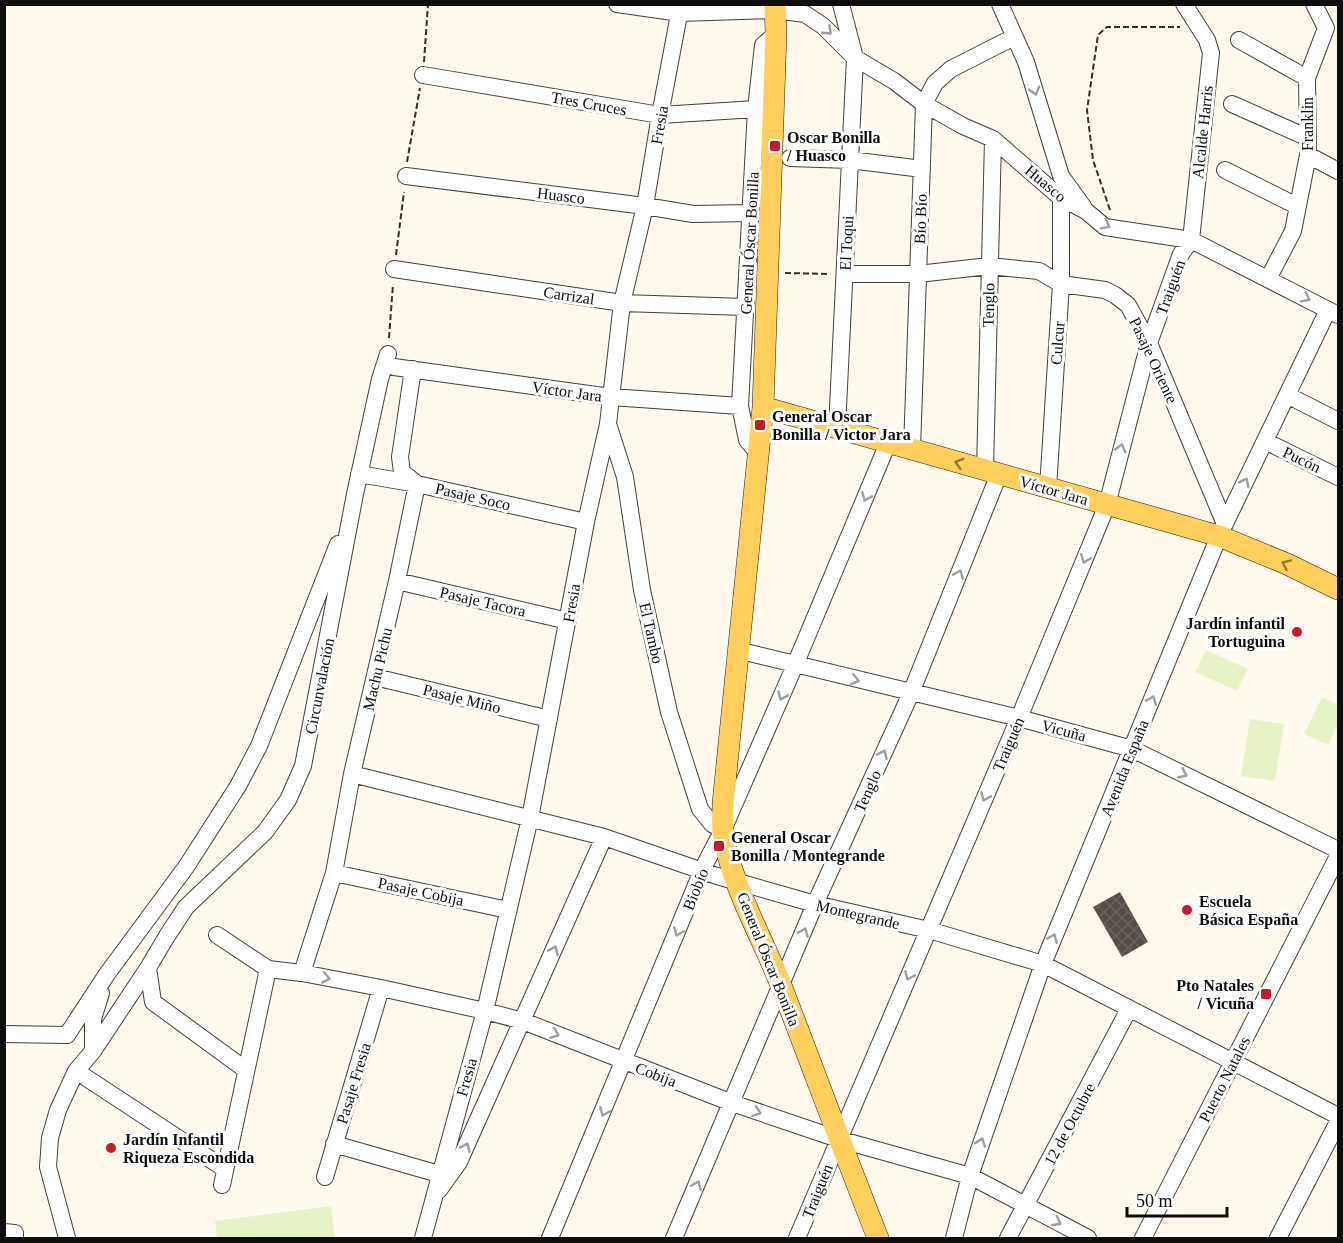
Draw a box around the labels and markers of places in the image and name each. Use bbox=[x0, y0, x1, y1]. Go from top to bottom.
place label: Oscar Bonilla / Huasco bbox=[786, 129, 881, 164]
marker: Oscar Bonilla / Huasco bbox=[768, 139, 782, 153]
place label: General Oscar Bonilla / Victor Jara bbox=[772, 408, 911, 443]
marker: General Oscar Bonilla / Victor Jara bbox=[753, 418, 767, 432]
place label: Jardín infantil Tortuguina bbox=[1186, 615, 1286, 651]
marker: Jardín infantil Tortuguina bbox=[1290, 625, 1304, 639]
place label: General Oscar Bonilla / Montegrande bbox=[731, 829, 885, 865]
marker: General Oscar Bonilla / Montegrande bbox=[712, 839, 726, 853]
place label: Escuela Básica España bbox=[1199, 893, 1298, 929]
marker: Escuela Básica España bbox=[1180, 903, 1194, 917]
place label: Pto Natales / Vicuña bbox=[1176, 977, 1254, 1012]
marker: Pto Natales / Vicuña bbox=[1259, 987, 1273, 1001]
place label: Jardín Infantil Riqueza Escondida bbox=[123, 1131, 254, 1167]
marker: Jardín Infantil Riqueza Escondida bbox=[104, 1141, 118, 1155]

